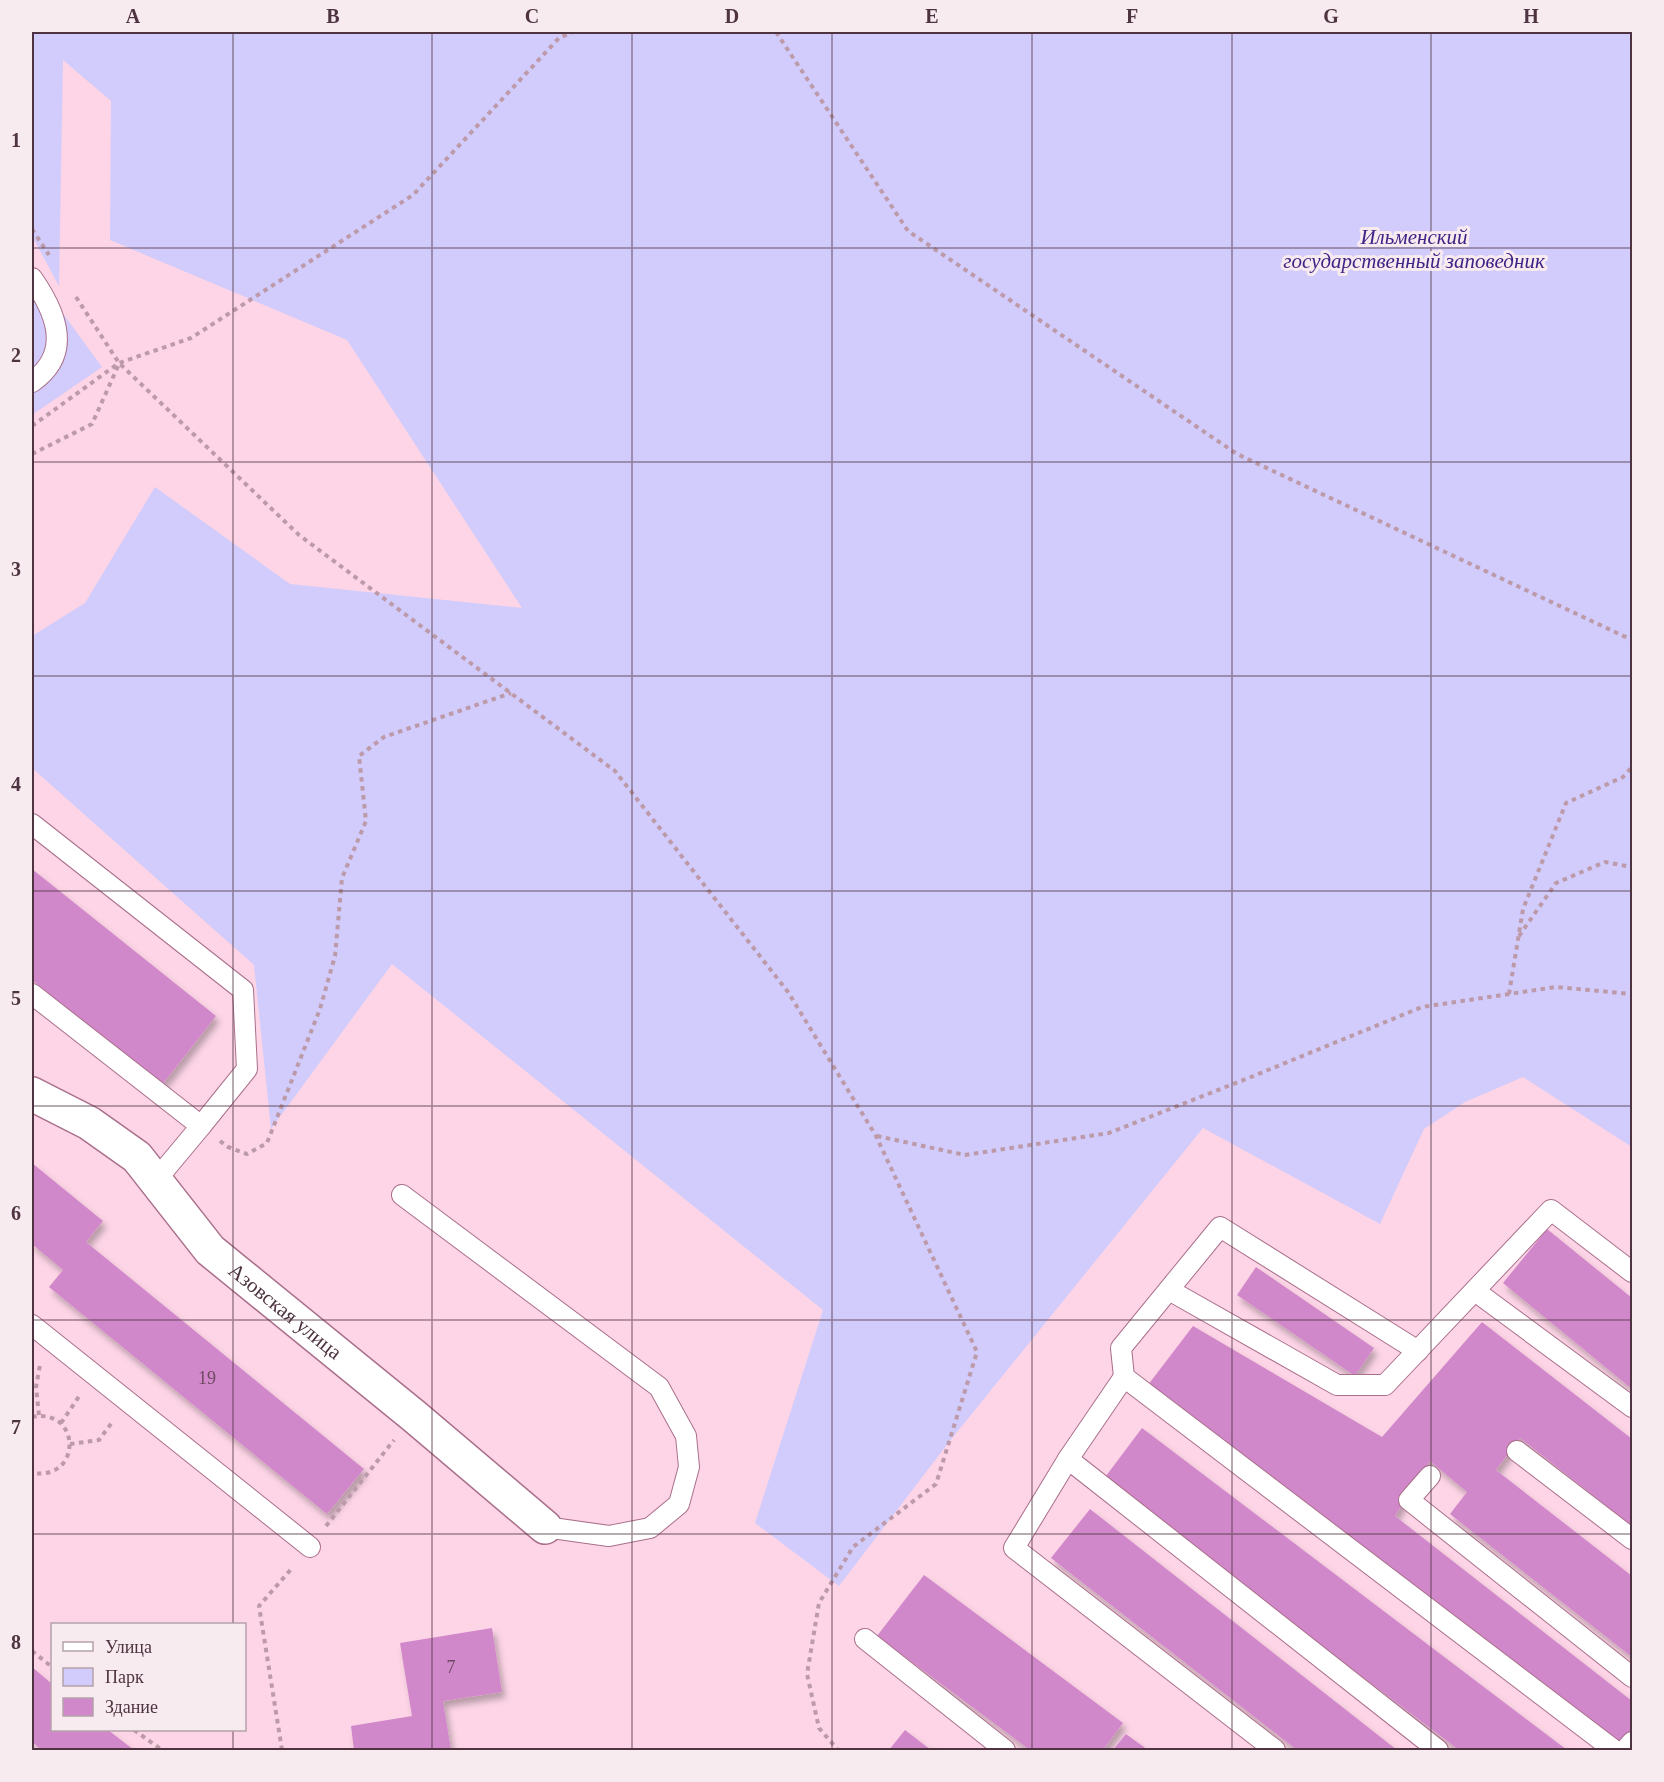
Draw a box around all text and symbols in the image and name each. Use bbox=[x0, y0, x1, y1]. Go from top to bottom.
text: A bbox=[126, 5, 141, 27]
text: B bbox=[326, 5, 340, 27]
text: C bbox=[525, 5, 539, 27]
text: D bbox=[725, 5, 739, 27]
text: E bbox=[925, 5, 939, 27]
text: F bbox=[1126, 5, 1138, 27]
text: G bbox=[1323, 5, 1339, 27]
text: H bbox=[1523, 5, 1539, 27]
text: 1 bbox=[11, 129, 21, 151]
park label: Ильменский государственный заповедник bbox=[1283, 225, 1545, 273]
text: 2 bbox=[11, 344, 21, 366]
text: 3 bbox=[11, 558, 21, 580]
text: 4 bbox=[11, 773, 21, 795]
text: 5 bbox=[11, 987, 21, 1009]
text: 6 bbox=[11, 1202, 21, 1224]
street label: Азовская улица bbox=[224, 1258, 347, 1365]
house number: 19 bbox=[198, 1368, 216, 1388]
text: 7 bbox=[11, 1416, 21, 1438]
legend bbox=[51, 1623, 246, 1731]
text: 8 bbox=[11, 1631, 21, 1653]
text: Улица bbox=[105, 1637, 152, 1657]
house number: 7 bbox=[447, 1657, 456, 1677]
text: Парк bbox=[105, 1667, 144, 1687]
text: Здание bbox=[105, 1697, 158, 1717]

